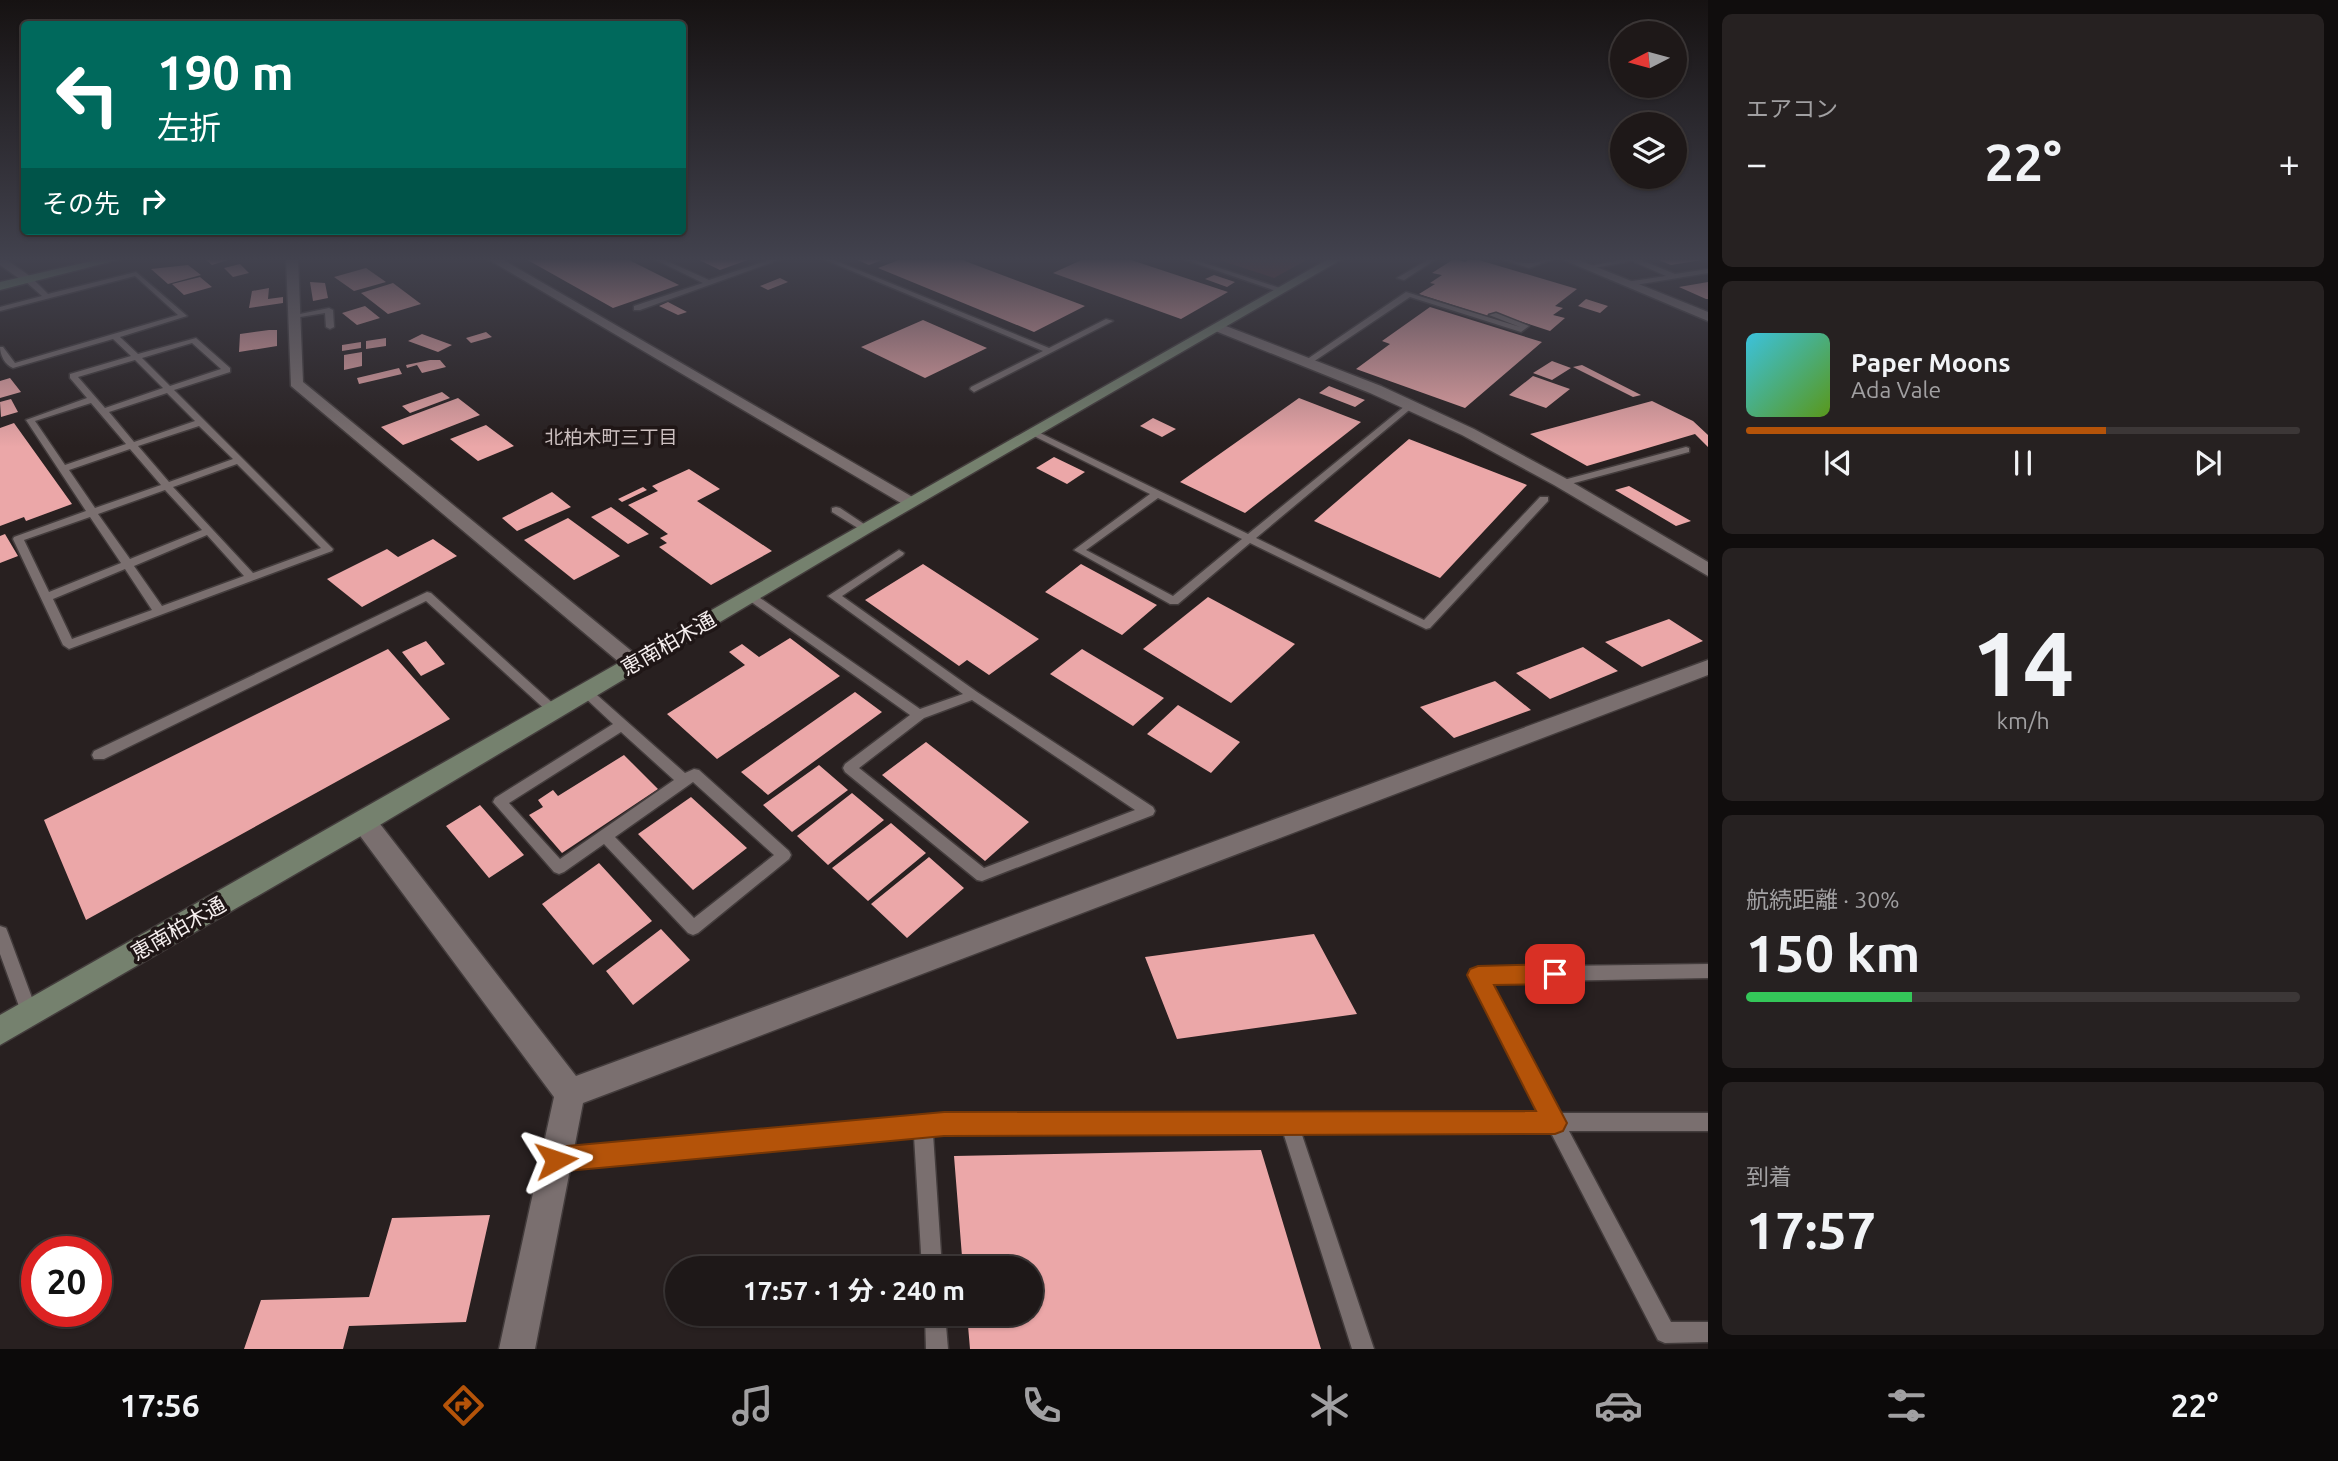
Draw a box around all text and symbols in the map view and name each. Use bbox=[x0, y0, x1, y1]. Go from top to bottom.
north arrow bbox=[1610, 21, 1687, 98]
map controls bbox=[1610, 21, 1687, 189]
text: 190 m bbox=[157, 44, 294, 99]
icon: left bbox=[42, 49, 133, 140]
text: エアコン bbox=[1746, 96, 1838, 121]
text: 左折 bbox=[157, 109, 221, 145]
button: layers bbox=[1610, 112, 1687, 189]
text: 22° bbox=[1984, 133, 2062, 191]
text: − bbox=[1746, 142, 1767, 184]
text: + bbox=[2279, 142, 2300, 184]
icon: right bbox=[134, 182, 172, 220]
text: その先 bbox=[42, 189, 120, 218]
text: Paper Moons bbox=[1851, 348, 2010, 377]
text: Ada Vale bbox=[1851, 377, 1941, 402]
district label: 北柏木町三丁目 bbox=[544, 426, 678, 448]
icon: previous bbox=[1819, 444, 1857, 482]
icon: pause bbox=[2004, 444, 2042, 482]
icon: next bbox=[2189, 444, 2227, 482]
street label: 恵南柏木通 bbox=[617, 606, 719, 680]
text: 14 bbox=[1972, 611, 2074, 713]
text: km/h bbox=[1996, 708, 2050, 733]
text: 航続距離 · 30% bbox=[1746, 887, 1899, 912]
street label: 恵南柏木通 bbox=[127, 891, 229, 965]
text: 150 km bbox=[1746, 924, 1920, 982]
pin bbox=[1525, 944, 1585, 1004]
icon: arrive bbox=[1536, 955, 1574, 993]
position arrow bbox=[519, 1123, 593, 1197]
text: 到着 bbox=[1746, 1164, 1792, 1189]
text: 17:57 bbox=[1746, 1201, 1876, 1259]
speed limit sign: 20 bbox=[21, 1236, 112, 1327]
text: 17:57 · 1 分 · 240 m bbox=[743, 1276, 965, 1305]
icon: directions bbox=[439, 1381, 488, 1430]
icon: music bbox=[728, 1381, 777, 1430]
icon: phone bbox=[1017, 1381, 1066, 1430]
icon: climate bbox=[1305, 1381, 1354, 1430]
icon: car bbox=[1594, 1381, 1643, 1430]
icon: filters bbox=[1882, 1381, 1931, 1430]
text: 17:56 bbox=[120, 1387, 200, 1423]
text: 22° bbox=[2171, 1387, 2218, 1423]

